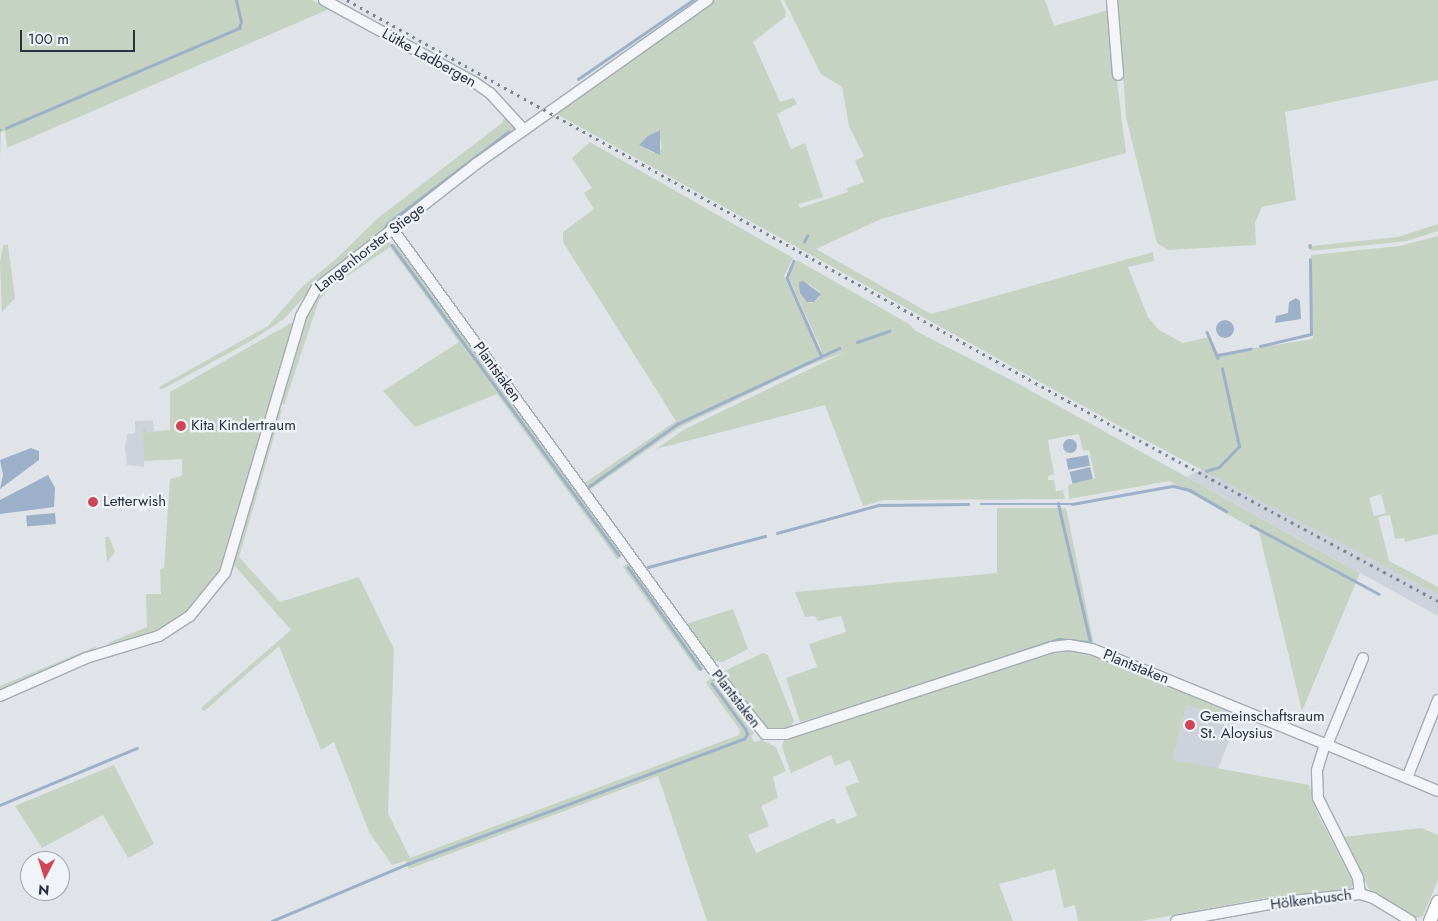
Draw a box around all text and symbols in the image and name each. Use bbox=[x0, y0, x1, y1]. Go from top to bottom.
scale bar bbox=[22, 20, 138, 52]
street label: Lütke Ladbergen bbox=[379, 25, 479, 91]
text: 100 m bbox=[28, 28, 69, 50]
street label: Langenhorster Stiege bbox=[312, 200, 428, 296]
street label: Plantstaken bbox=[469, 339, 525, 405]
place label: Kita Kindertraum bbox=[191, 417, 296, 435]
marker: Kita Kindertraum bbox=[175, 420, 187, 432]
place label: Letterwish bbox=[103, 493, 166, 511]
marker: Letterwish bbox=[87, 496, 99, 508]
street label: Plantstaken bbox=[1101, 646, 1171, 688]
street label: Plantstaken bbox=[708, 666, 764, 732]
place label: Gemeinschaftsraum St. Aloysius bbox=[1200, 707, 1325, 742]
marker: Gemeinschaftsraum St. Aloysius bbox=[1184, 719, 1196, 731]
north arrow bbox=[20, 851, 70, 901]
text: N bbox=[37, 880, 50, 900]
street label: Hölkenbusch bbox=[1269, 886, 1353, 914]

